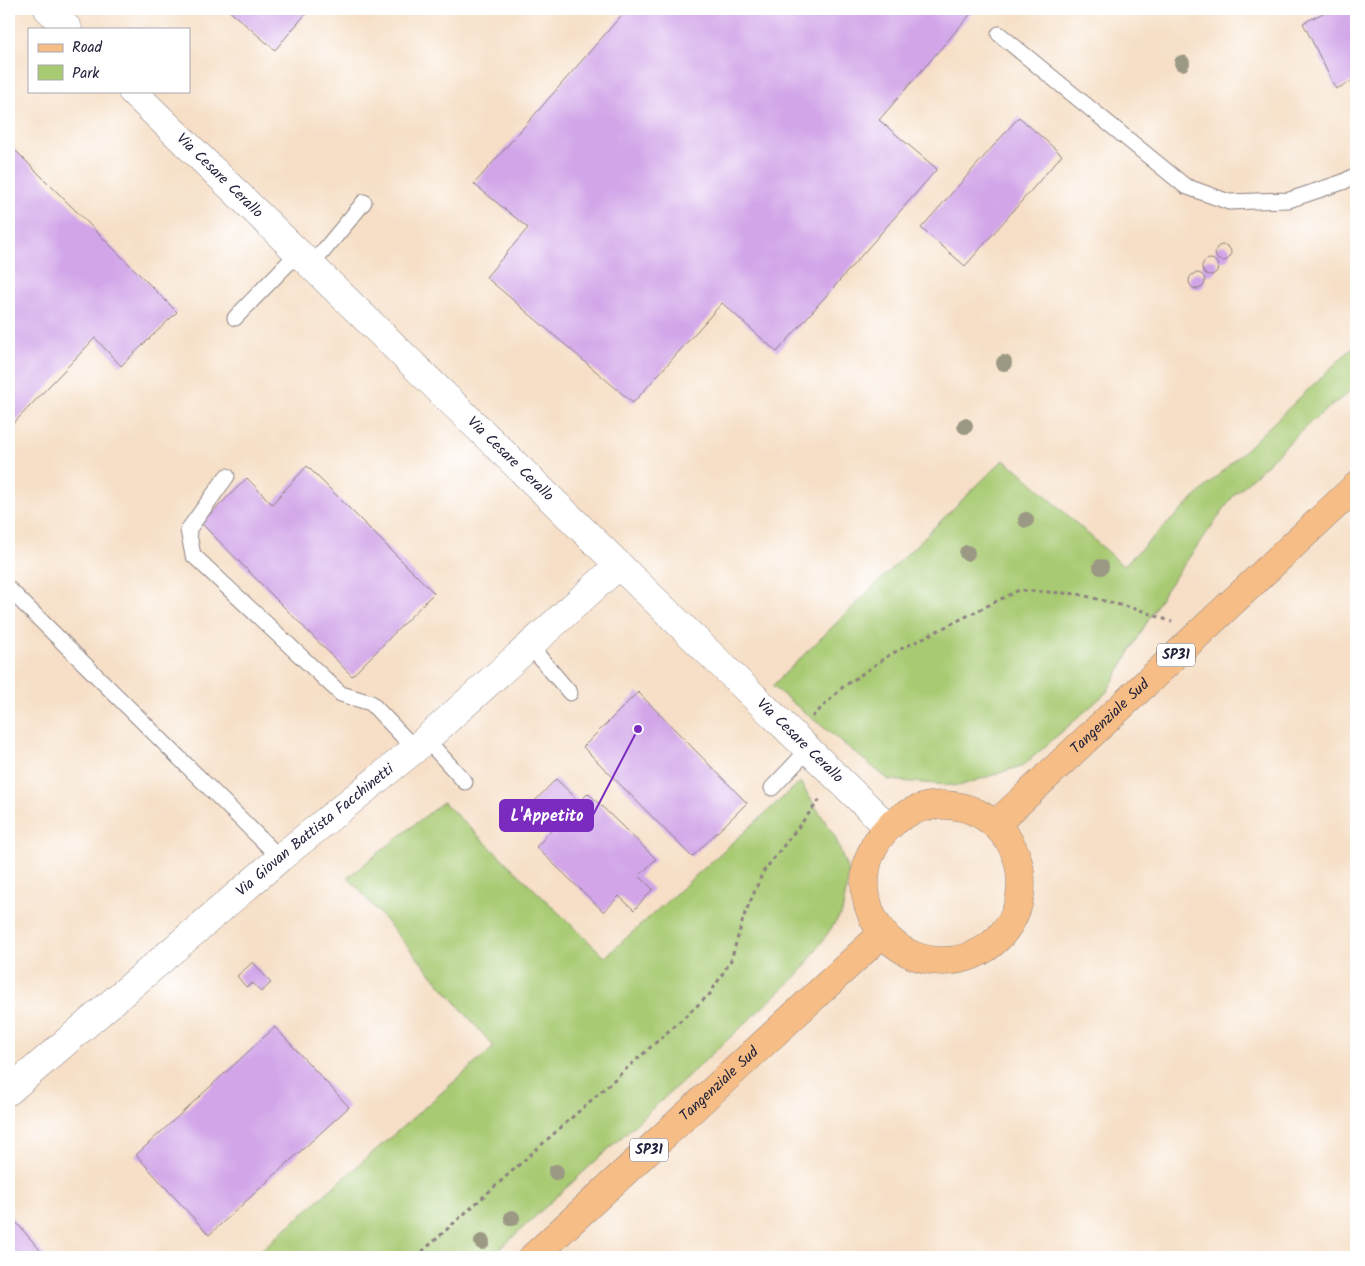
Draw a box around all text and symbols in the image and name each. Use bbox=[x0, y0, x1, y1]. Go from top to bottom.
legend bbox=[28, 28, 190, 92]
text: Road bbox=[72, 36, 103, 60]
text: Park bbox=[72, 62, 100, 86]
street label: Via Cesare Cerallo bbox=[170, 128, 269, 224]
street label: Via Cesare Cerallo bbox=[461, 411, 560, 508]
road number: SP31 bbox=[1157, 644, 1195, 666]
street label: Tangenziale Sud bbox=[1065, 673, 1156, 760]
street label: Via Cesare Cerallo bbox=[751, 693, 849, 789]
street label: Via Giovan Battista Facchinetti bbox=[231, 757, 401, 903]
callout: L'Appetito bbox=[500, 800, 593, 831]
text: L'Appetito bbox=[510, 804, 584, 829]
street label: Tangenziale Sud bbox=[674, 1041, 765, 1128]
road number: SP31 bbox=[630, 1138, 668, 1162]

